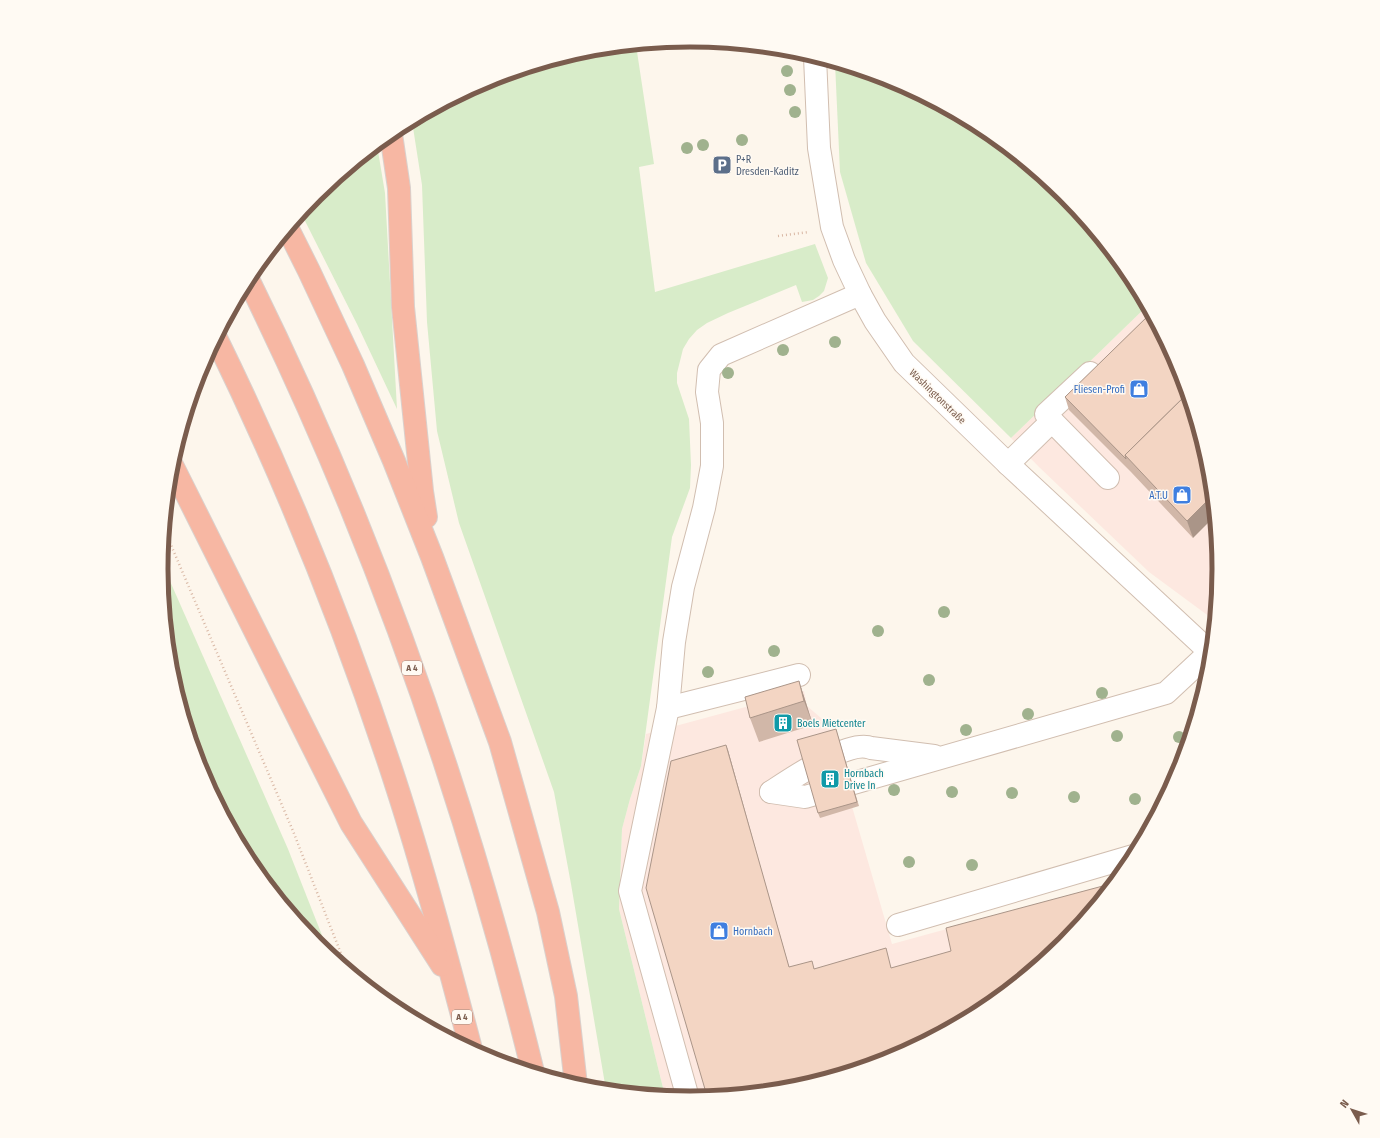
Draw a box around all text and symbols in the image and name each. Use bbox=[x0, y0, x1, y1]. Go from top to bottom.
parking icon: P+R Dresden-Kaditz bbox=[711, 154, 733, 176]
place label: P+R Dresden-Kaditz bbox=[736, 154, 799, 178]
street label: Washingtonstraße bbox=[907, 367, 968, 427]
shop icon: Fliesen-Profi bbox=[1128, 378, 1150, 400]
place label: Fliesen-Profi bbox=[1074, 384, 1125, 396]
shop icon: A.T.U bbox=[1171, 484, 1193, 506]
place label: A.T.U bbox=[1149, 490, 1168, 502]
road number: A 4 bbox=[402, 661, 422, 675]
building icon: Boels Mietcenter bbox=[772, 712, 794, 734]
place label: Boels Mietcenter bbox=[797, 718, 866, 730]
building icon: Hornbach Drive In bbox=[819, 768, 841, 790]
place label: Hornbach Drive In bbox=[844, 768, 884, 792]
shop icon: Hornbach bbox=[708, 920, 730, 942]
place label: Hornbach bbox=[733, 926, 773, 938]
road number: A 4 bbox=[452, 1010, 472, 1024]
north arrow bbox=[1332, 1090, 1372, 1130]
text: N bbox=[1337, 1097, 1352, 1111]

